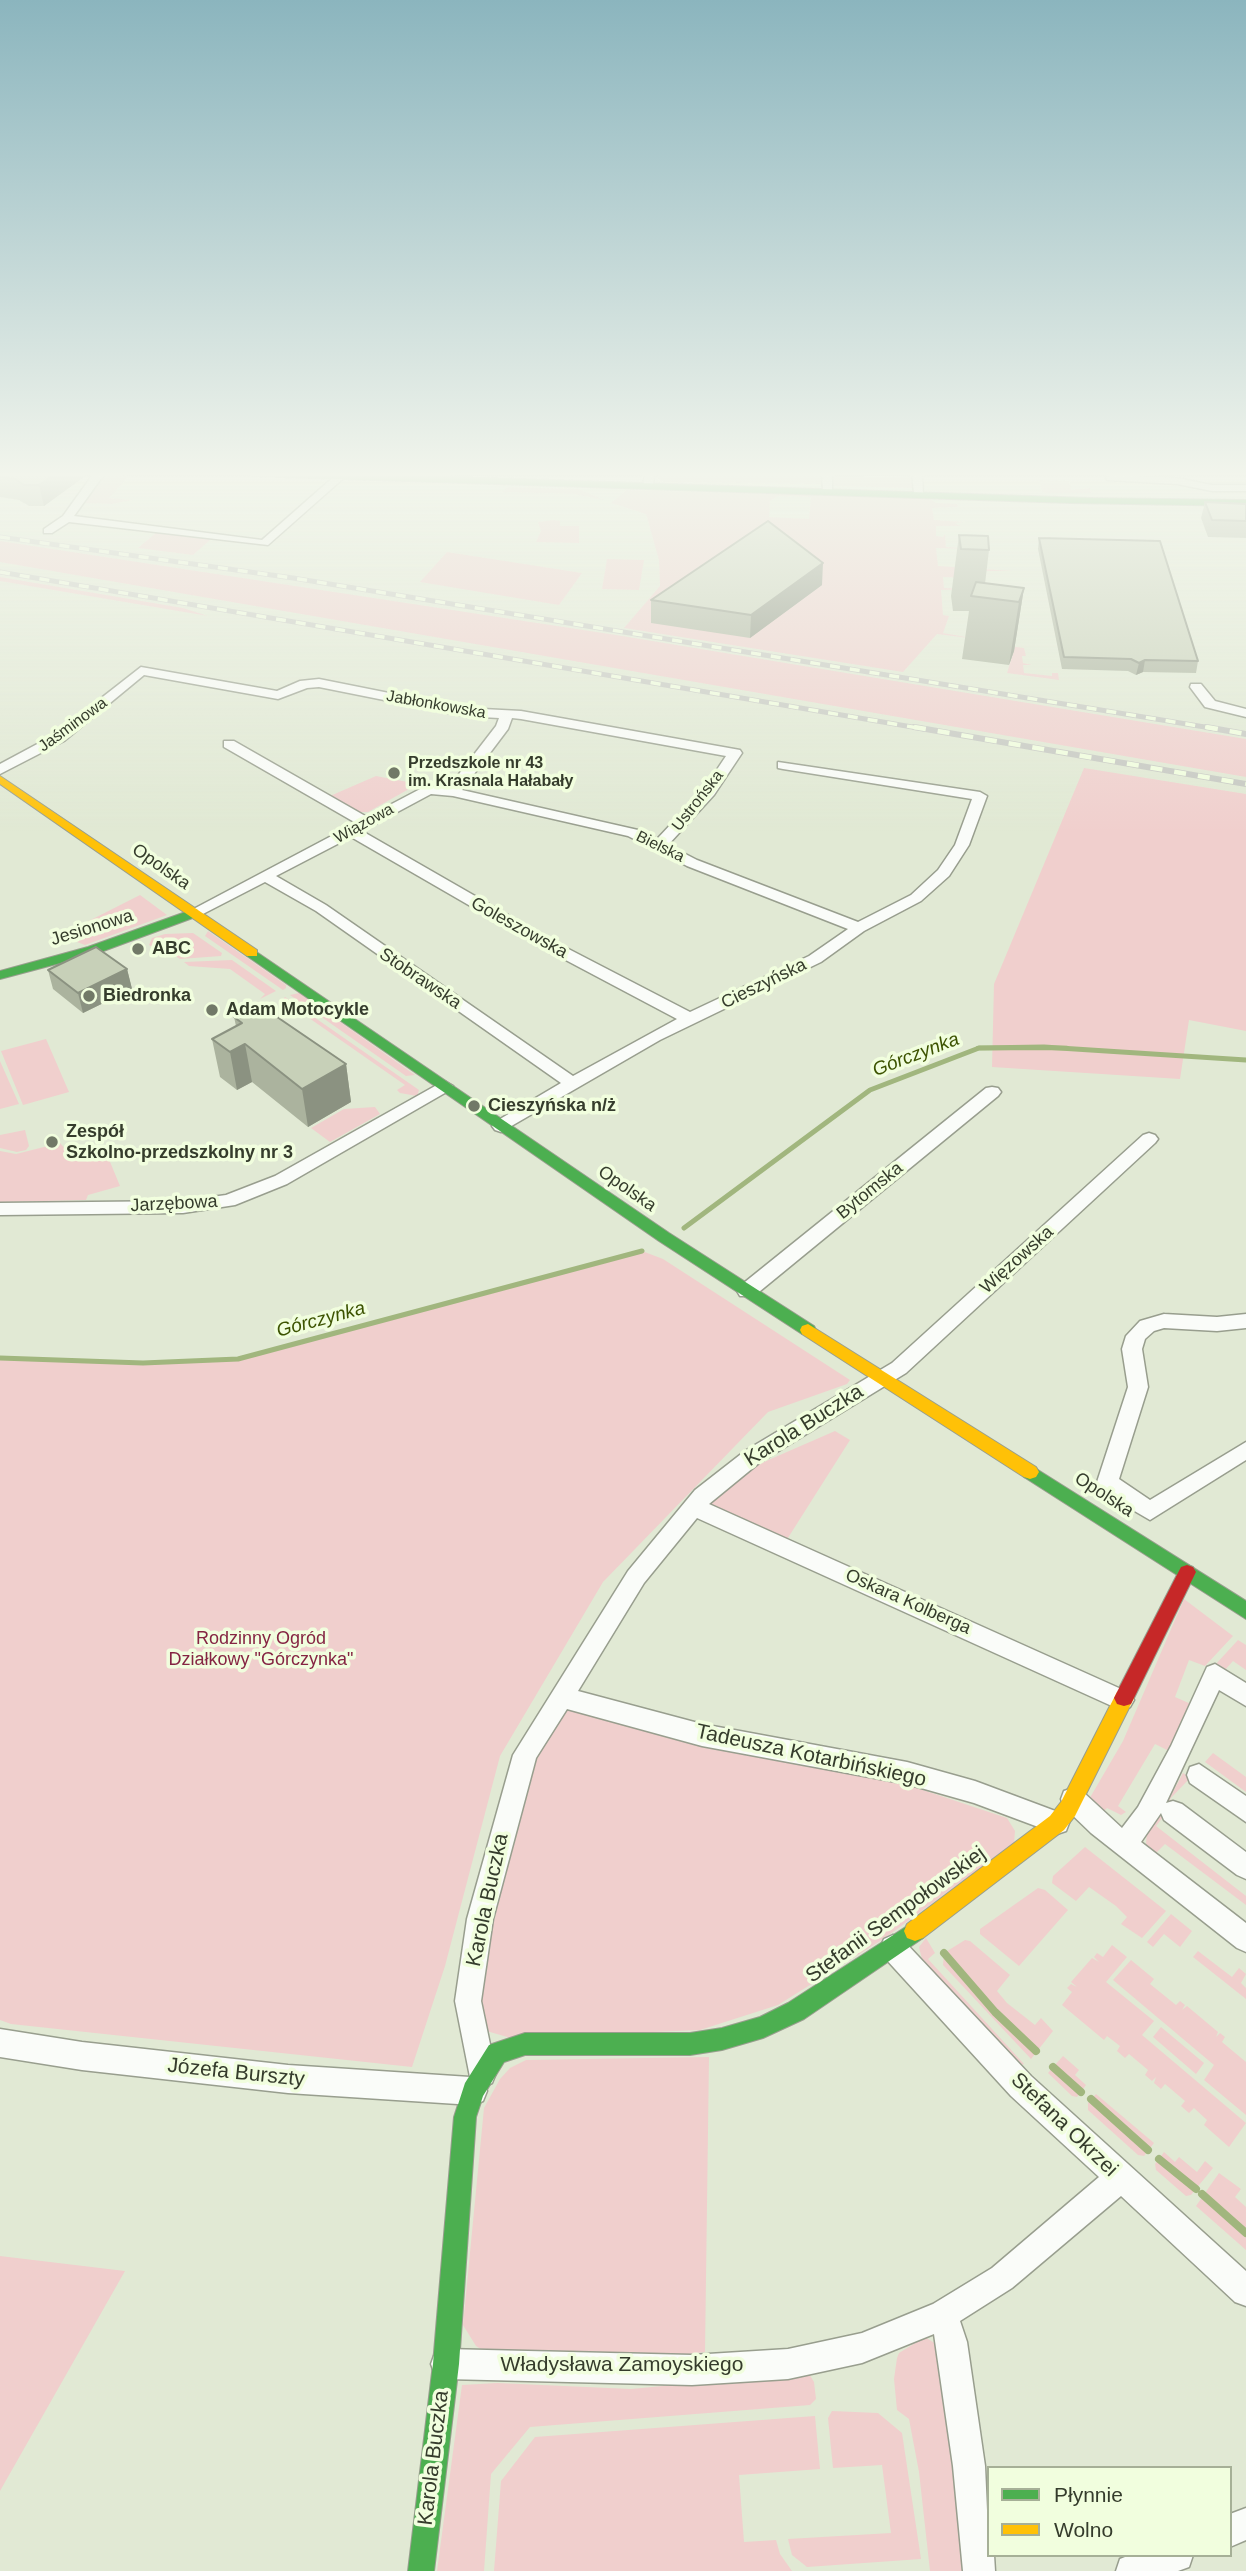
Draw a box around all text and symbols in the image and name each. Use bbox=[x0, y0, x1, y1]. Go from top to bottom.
street label: Jabłonkowska bbox=[385, 687, 487, 723]
street label: Jaśminowa bbox=[35, 694, 111, 756]
place label: Przedszkole nr 43 im. Krasnala Hałabały bbox=[408, 754, 573, 792]
marker: Przedszkole nr 43 im. Krasnala Hałabały bbox=[386, 765, 402, 781]
street label: Ustrońska bbox=[668, 767, 728, 835]
street label: Wiązowa bbox=[331, 800, 397, 848]
street label: Bielska bbox=[633, 827, 687, 867]
street label: Opolska bbox=[128, 839, 194, 895]
street label: Goleszowska bbox=[467, 893, 571, 963]
street label: Jesionowa bbox=[48, 905, 136, 951]
place label: ABC bbox=[152, 938, 191, 960]
marker: ABC bbox=[130, 941, 146, 957]
street label: Stobrawska bbox=[375, 944, 465, 1014]
street label: Cieszyńska bbox=[718, 954, 810, 1014]
place label: Biedronka bbox=[103, 985, 191, 1007]
marker: Biedronka bbox=[81, 988, 97, 1004]
place label: Adam Motocykle bbox=[226, 999, 369, 1021]
marker: Adam Motocykle bbox=[204, 1002, 220, 1018]
water label: Górczynka bbox=[870, 1028, 962, 1082]
place label: Cieszyńska n/ż bbox=[488, 1095, 616, 1117]
marker: Cieszyńska n/ż bbox=[466, 1098, 482, 1114]
place label: Zespół Szkolno-przedszkolny nr 3 bbox=[66, 1121, 293, 1164]
marker: Zespół Szkolno-przedszkolny nr 3 bbox=[44, 1134, 60, 1150]
street label: Bytomska bbox=[832, 1158, 908, 1224]
street label: Opolska bbox=[594, 1161, 660, 1217]
street label: Jarzębowa bbox=[130, 1191, 218, 1217]
street label: Więzowska bbox=[976, 1222, 1058, 1298]
water label: Górczynka bbox=[274, 1297, 368, 1343]
street label: Karola Buczka bbox=[740, 1379, 868, 1473]
street label: Opolska bbox=[1070, 1468, 1138, 1522]
street label: Oskara Kolberga bbox=[842, 1565, 974, 1639]
park label: Rodzinny Ogród Działkowy "Górczynka" bbox=[169, 1628, 353, 1670]
street label: Tadeusza Kotarbińskiego bbox=[694, 1719, 928, 1793]
street label: Karola Buczka bbox=[462, 1831, 514, 1969]
street label: Stefanii Sempołowskiej bbox=[801, 1841, 991, 1989]
street label: Józefa Burszty bbox=[166, 2053, 306, 2093]
street label: Stefana Okrzei bbox=[1005, 2068, 1123, 2182]
street label: Władysława Zamoyskiego bbox=[501, 2352, 743, 2378]
street label: Karola Buczka bbox=[413, 2389, 455, 2527]
legend bbox=[987, 2466, 1232, 2557]
text: Płynnie bbox=[1054, 2483, 1123, 2506]
text: Wolno bbox=[1054, 2518, 1113, 2541]

